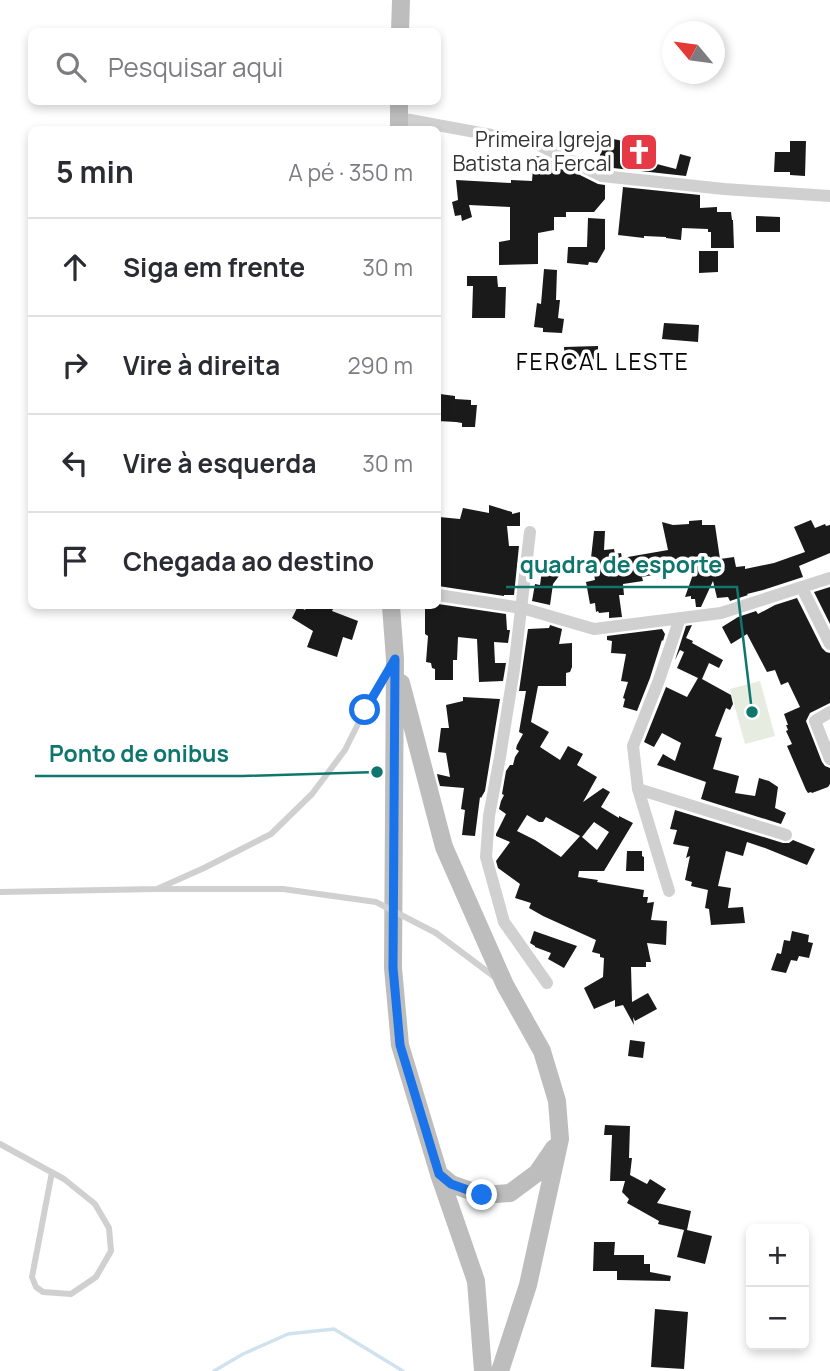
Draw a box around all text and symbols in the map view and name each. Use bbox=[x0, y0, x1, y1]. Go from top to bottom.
north arrow bbox=[662, 21, 725, 84]
search box bbox=[28, 28, 441, 105]
icon: search bbox=[52, 48, 90, 86]
text: Pesquisar aqui bbox=[108, 49, 283, 85]
place label: Primeira Igreja Batista na Fercal bbox=[452, 125, 612, 177]
church icon: Primeira Igreja Batista na Fercal bbox=[618, 131, 660, 173]
text: 5 min bbox=[56, 151, 134, 192]
text: A pé · 350 m bbox=[288, 156, 413, 188]
icon: ahead bbox=[56, 248, 94, 286]
text: Siga em frente bbox=[123, 249, 305, 285]
text: 30 m bbox=[362, 251, 413, 283]
district label: FERCAL LESTE bbox=[516, 345, 690, 377]
icon: right bbox=[56, 346, 94, 384]
text: Vire à direita bbox=[123, 347, 280, 383]
text: 290 m bbox=[347, 349, 413, 381]
icon: left bbox=[56, 444, 94, 482]
text: Vire à esquerda bbox=[123, 445, 316, 481]
text: 30 m bbox=[362, 447, 413, 479]
icon: arrive bbox=[56, 542, 94, 580]
text: Chegada ao destino bbox=[123, 543, 374, 579]
callout: quadra de esporte bbox=[506, 543, 737, 587]
text: quadra de esporte bbox=[520, 548, 722, 580]
route start bbox=[349, 694, 380, 725]
callout: Ponto de onibus bbox=[35, 732, 243, 776]
text: Ponto de onibus bbox=[49, 737, 229, 769]
route end bbox=[466, 1179, 497, 1210]
map controls bbox=[746, 1224, 809, 1350]
button: + bbox=[746, 1224, 809, 1287]
button: − bbox=[746, 1287, 809, 1350]

